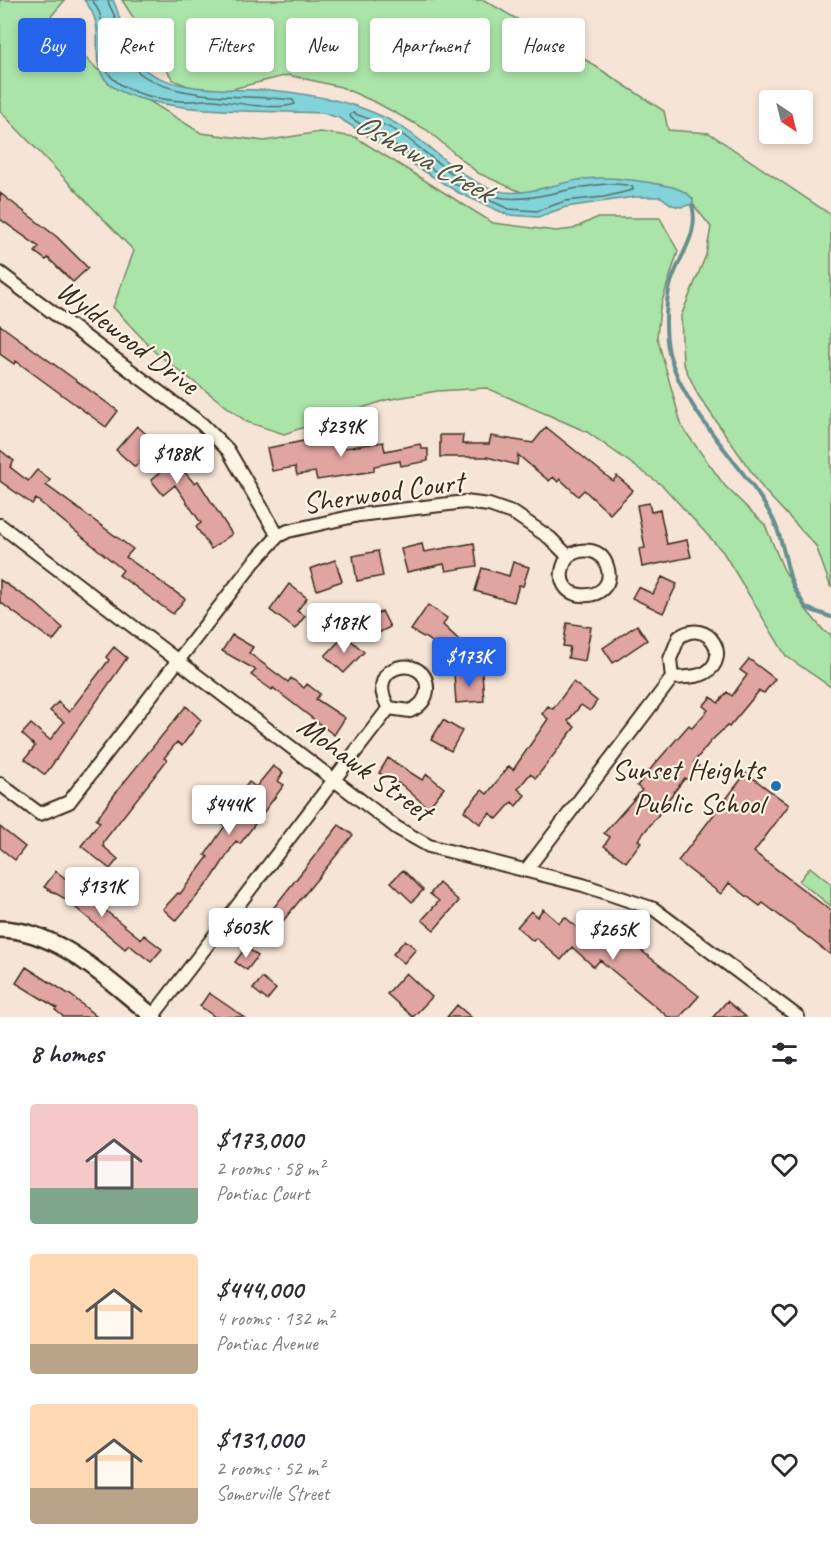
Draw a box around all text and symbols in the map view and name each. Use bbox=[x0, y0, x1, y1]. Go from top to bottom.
chip: Buy bbox=[18, 18, 86, 72]
chip: Rent bbox=[98, 18, 174, 72]
chip: Filters bbox=[186, 18, 274, 72]
chip: New bbox=[286, 18, 358, 72]
chip: Apartment bbox=[370, 18, 490, 72]
chip: House bbox=[502, 18, 585, 72]
north arrow bbox=[759, 90, 813, 144]
map controls bbox=[759, 90, 813, 144]
water label: Oshawa Creek bbox=[348, 102, 505, 214]
street label: Wyldewood Drive bbox=[49, 271, 209, 404]
pin: $239K bbox=[299, 407, 383, 458]
text: $239K bbox=[318, 414, 364, 439]
pin: $188K bbox=[135, 434, 219, 485]
text: $188K bbox=[154, 441, 200, 466]
street label: Sherwood Court bbox=[300, 461, 470, 522]
pin: $187K bbox=[302, 603, 386, 654]
text: $187K bbox=[321, 610, 367, 635]
pin: $173K bbox=[427, 637, 511, 688]
text: $173K bbox=[446, 644, 492, 669]
street label: Mohawk Street bbox=[290, 706, 443, 832]
place label: Sunset Heights Public School bbox=[612, 750, 769, 822]
marker: Sunset Heights Public School bbox=[769, 779, 783, 793]
pin: $444K bbox=[187, 785, 271, 836]
text: $444K bbox=[206, 792, 252, 817]
pin: $131K bbox=[60, 867, 144, 918]
text: $131K bbox=[79, 874, 125, 899]
pin: $603K bbox=[204, 908, 288, 959]
pin: $265K bbox=[571, 910, 655, 961]
text: $603K bbox=[223, 915, 269, 940]
text: $265K bbox=[590, 917, 636, 942]
text: 8 homes bbox=[30, 1037, 103, 1070]
icon: filters bbox=[768, 1037, 801, 1070]
text: $173,000 bbox=[216, 1123, 303, 1156]
icon: home bbox=[78, 1128, 150, 1200]
icon: heart bbox=[768, 1148, 801, 1181]
text: 2 rooms · 58 m² bbox=[216, 1156, 324, 1181]
text: Pontiac Court bbox=[216, 1181, 309, 1206]
text: $444,000 bbox=[216, 1273, 303, 1306]
icon: home bbox=[78, 1278, 150, 1350]
icon: heart bbox=[768, 1298, 801, 1331]
text: 4 rooms · 132 m² bbox=[216, 1306, 333, 1331]
text: Pontiac Avenue bbox=[216, 1331, 318, 1356]
text: $131,000 bbox=[216, 1423, 303, 1456]
icon: home bbox=[78, 1428, 150, 1500]
icon: heart bbox=[768, 1448, 801, 1481]
text: 2 rooms · 52 m² bbox=[216, 1456, 324, 1481]
text: Somerville Street bbox=[216, 1481, 329, 1506]

